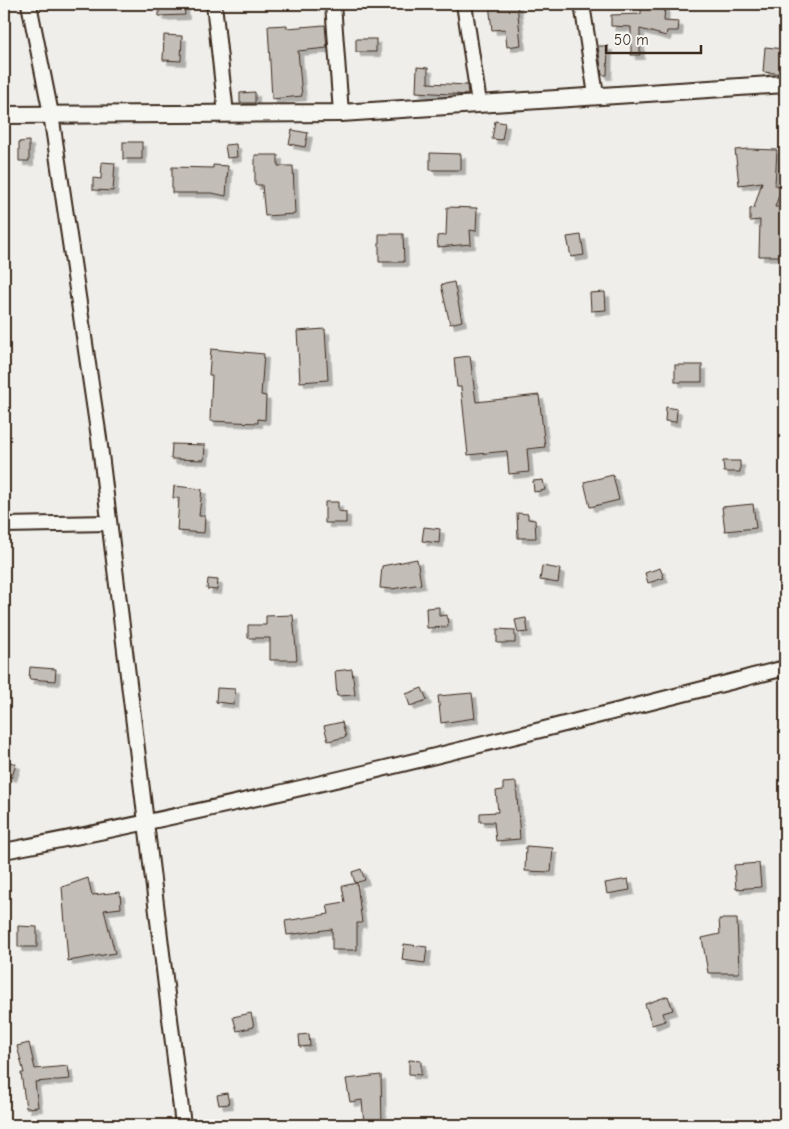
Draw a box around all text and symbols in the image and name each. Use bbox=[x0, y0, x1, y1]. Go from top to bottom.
scale bar bbox=[606, 22, 702, 54]
text: 50 m bbox=[614, 31, 649, 49]

